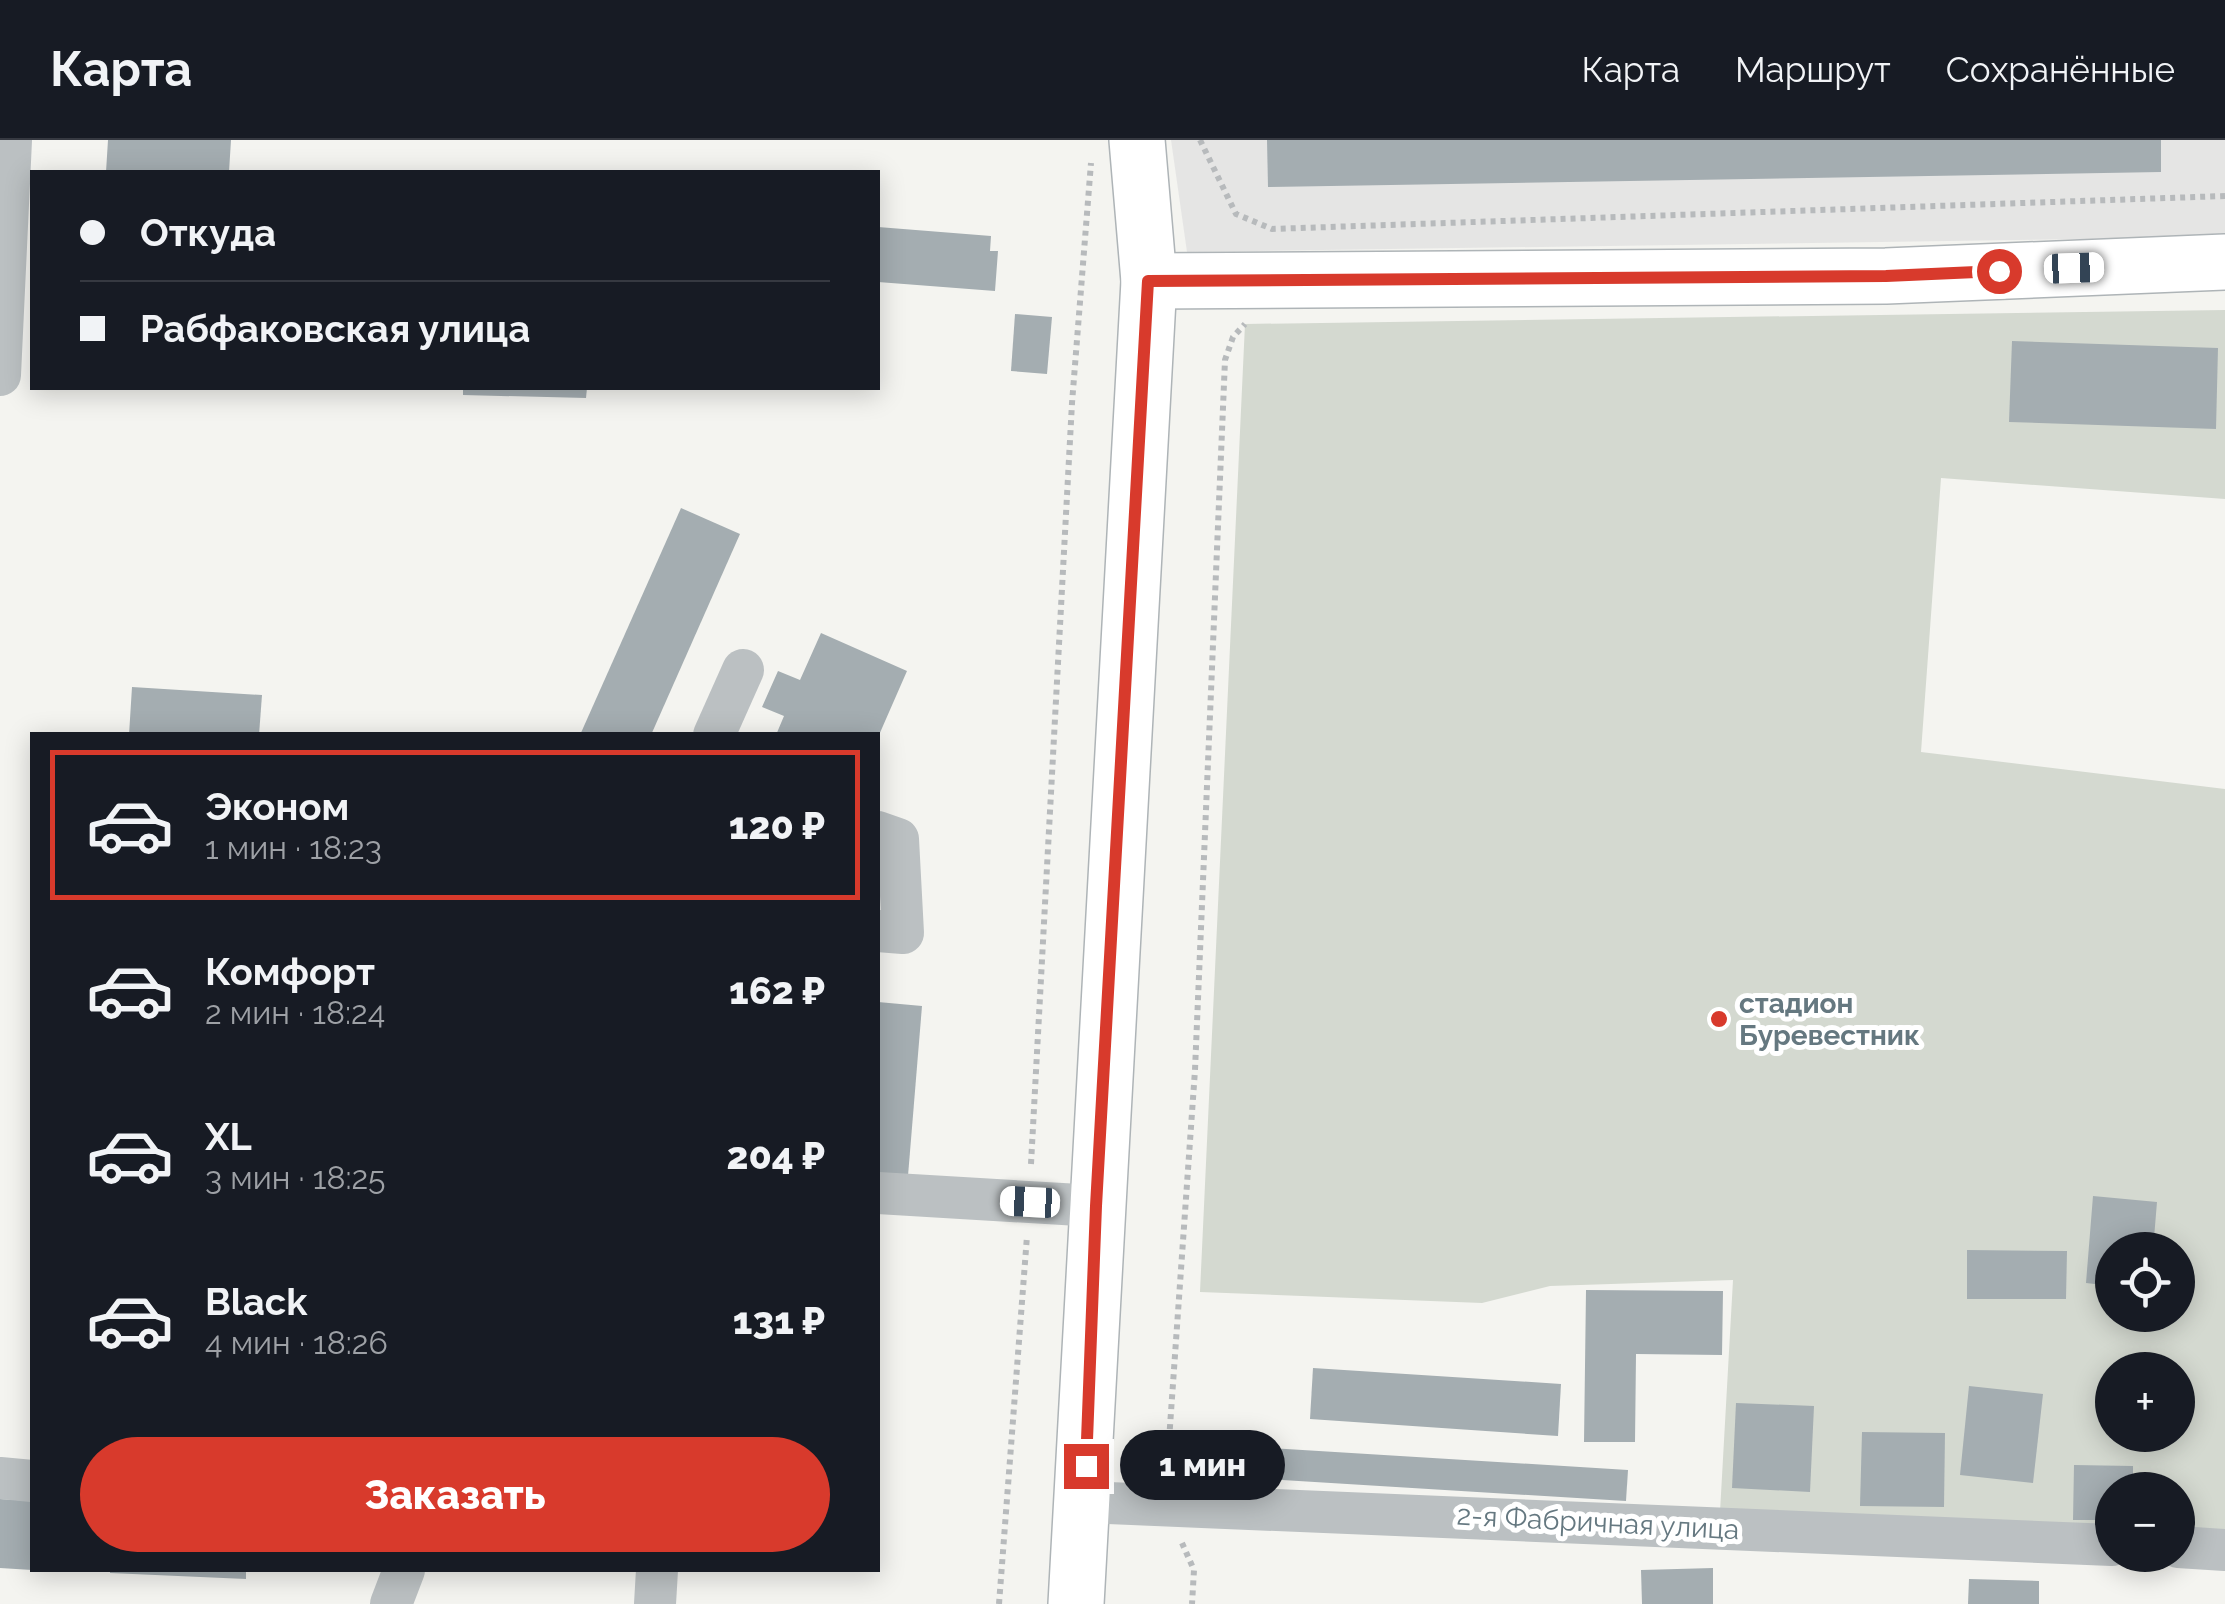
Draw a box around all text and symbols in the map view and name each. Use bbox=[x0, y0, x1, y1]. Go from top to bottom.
text: Карта bbox=[50, 41, 192, 97]
text: Карта bbox=[1582, 49, 1680, 90]
text: Маршрут bbox=[1735, 49, 1891, 90]
text: Сохранённые bbox=[1946, 49, 2175, 90]
text: Откуда bbox=[140, 210, 276, 255]
route start bbox=[1977, 249, 2022, 294]
car bbox=[2043, 252, 2105, 284]
text: Рабфаковская улица bbox=[140, 306, 530, 351]
icon: car bbox=[85, 780, 175, 870]
text: Эконом bbox=[205, 784, 349, 829]
text: 120 ₽ bbox=[729, 803, 825, 848]
text: 1 мин · 18:23 bbox=[205, 829, 382, 866]
icon: car bbox=[85, 945, 175, 1035]
text: Комфорт bbox=[205, 949, 375, 994]
text: 162 ₽ bbox=[729, 968, 825, 1013]
place label: стадион Буревестник bbox=[1739, 987, 1920, 1052]
text: 2 мин · 18:24 bbox=[205, 994, 385, 1031]
marker: стадион Буревестник bbox=[1708, 1008, 1730, 1030]
icon: car bbox=[85, 1110, 175, 1200]
text: XL bbox=[205, 1114, 252, 1159]
text: 204 ₽ bbox=[727, 1133, 825, 1178]
text: 3 мин · 18:25 bbox=[205, 1159, 386, 1196]
car bbox=[999, 1185, 1061, 1219]
map controls bbox=[2095, 1232, 2195, 1572]
button: locate bbox=[2095, 1232, 2195, 1332]
icon: car bbox=[85, 1275, 175, 1365]
text: Black bbox=[205, 1279, 307, 1324]
text: 131 ₽ bbox=[733, 1298, 825, 1343]
text: 4 мин · 18:26 bbox=[205, 1324, 388, 1361]
button: + bbox=[2095, 1352, 2195, 1452]
callout: 1 мин bbox=[1121, 1431, 1286, 1501]
button: Заказать bbox=[80, 1437, 830, 1552]
route end bbox=[1064, 1444, 1109, 1489]
text: 1 мин bbox=[1159, 1446, 1246, 1483]
button: − bbox=[2095, 1472, 2195, 1572]
street label: 2-я Фабричная улица bbox=[1456, 1499, 1740, 1546]

